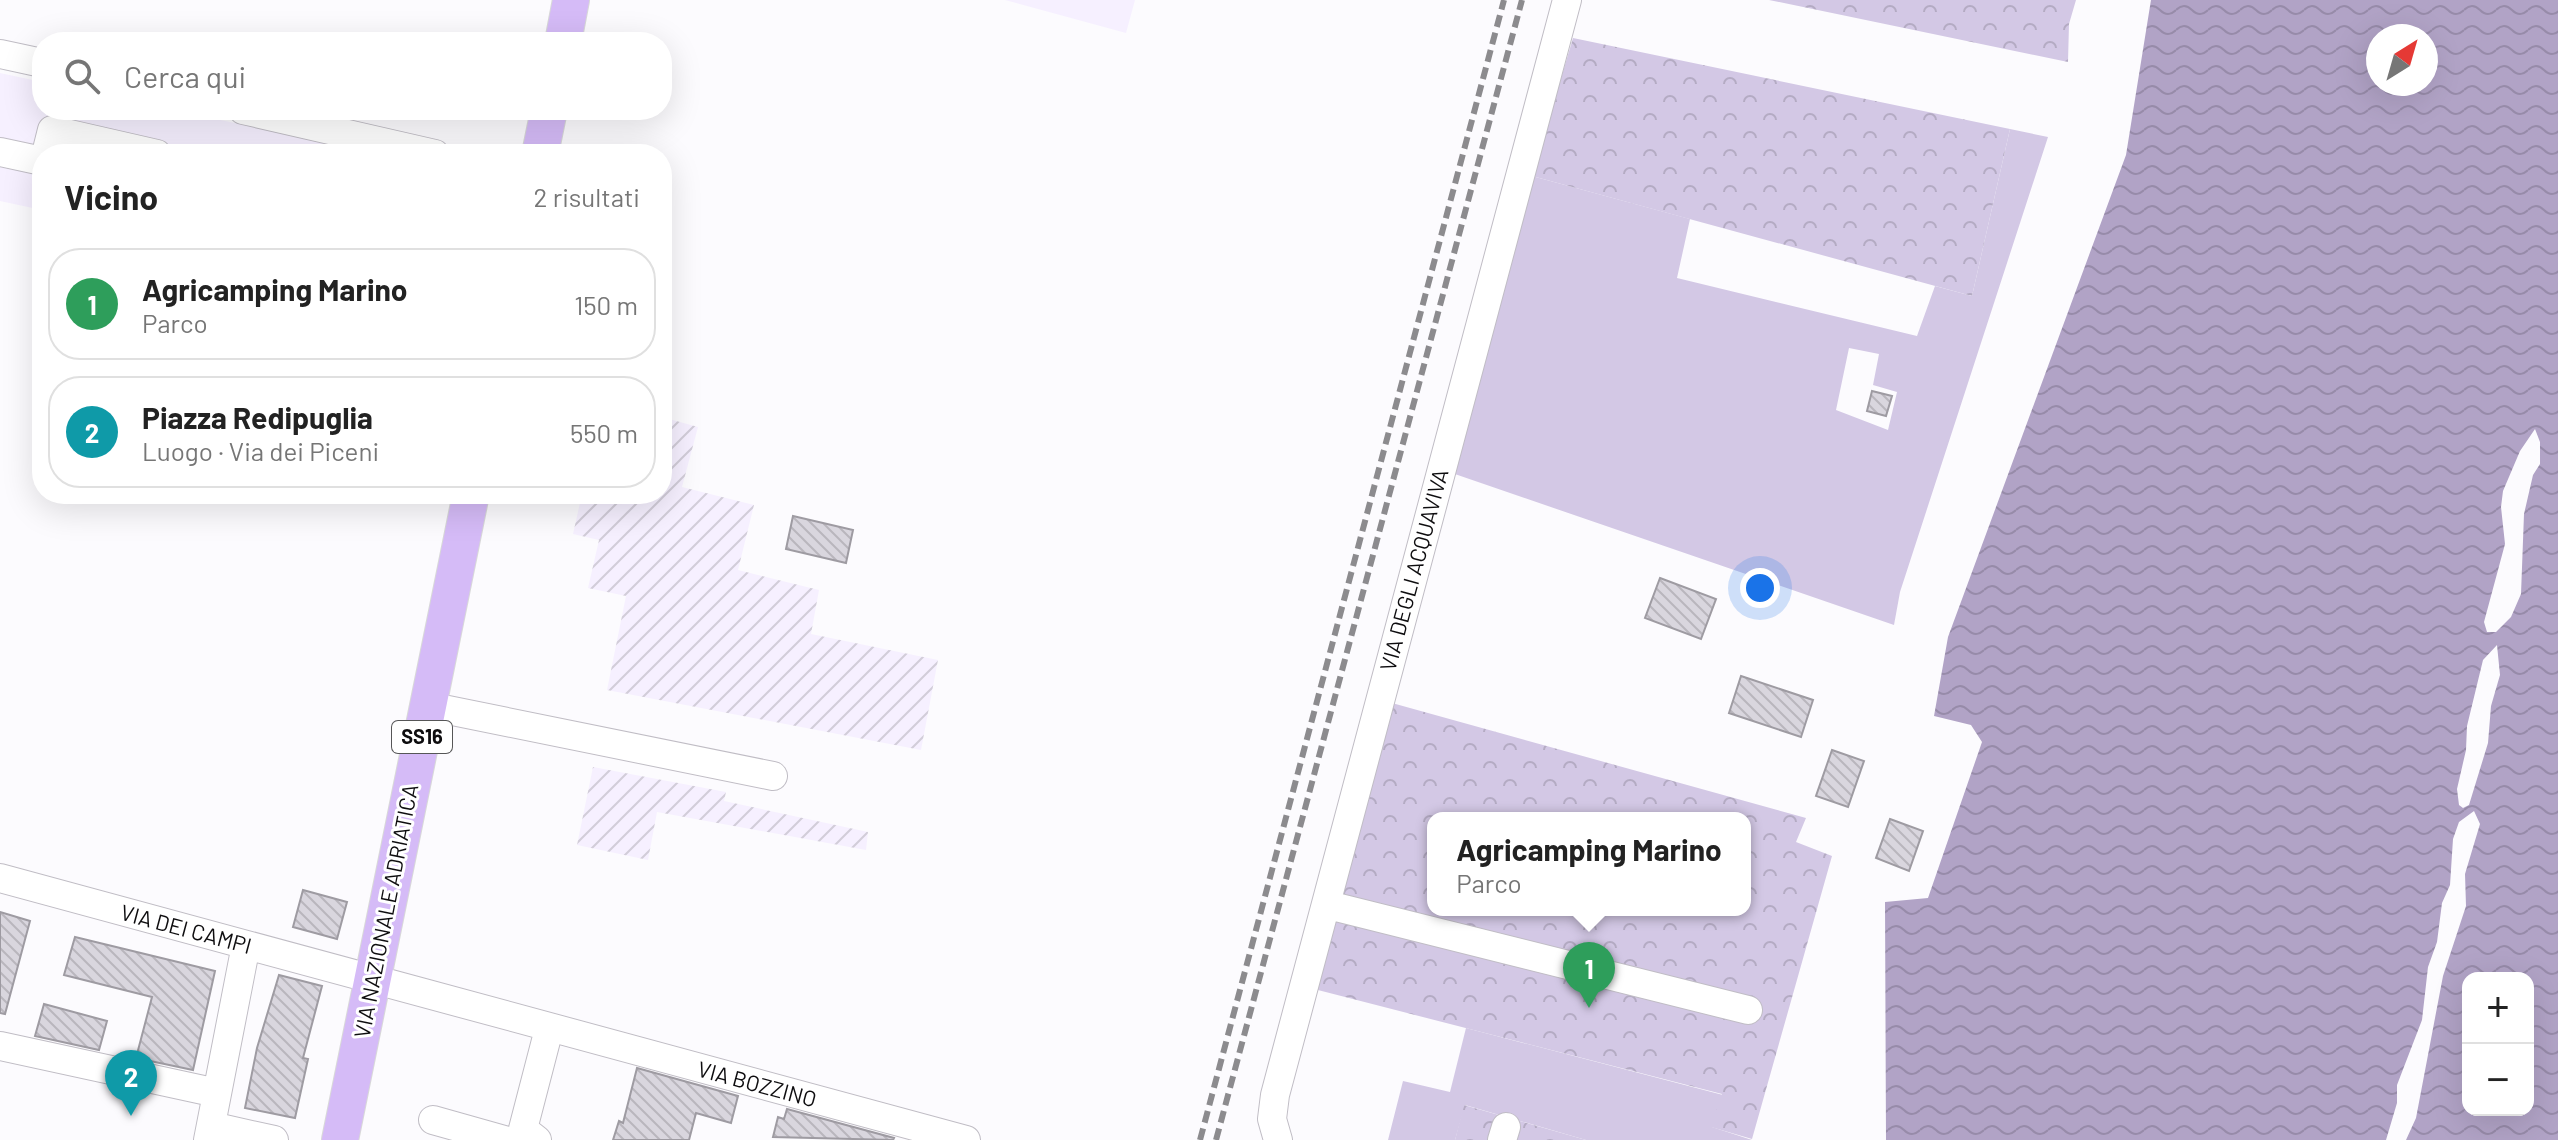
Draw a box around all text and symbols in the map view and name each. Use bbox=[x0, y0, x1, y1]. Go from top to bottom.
north arrow bbox=[2366, 24, 2438, 96]
search box bbox=[32, 32, 672, 120]
icon: search bbox=[60, 54, 104, 98]
text: Cerca qui bbox=[124, 58, 246, 94]
text: Vicino bbox=[64, 176, 158, 217]
text: 2 risultati bbox=[534, 181, 640, 212]
text: Agricamping Marino bbox=[142, 271, 408, 307]
text: 1 bbox=[87, 289, 97, 320]
text: 150 m bbox=[574, 289, 638, 320]
text: Parco bbox=[142, 307, 208, 338]
text: Piazza Redipuglia bbox=[142, 399, 373, 435]
text: 2 bbox=[85, 417, 99, 448]
text: 550 m bbox=[570, 417, 638, 448]
text: Luogo · Via dei Piceni bbox=[142, 435, 379, 466]
street label: VIA DEGLI ACQUAVIVA bbox=[1374, 466, 1452, 673]
your location bbox=[1740, 568, 1780, 608]
road number: SS16 bbox=[392, 721, 452, 753]
street label: VIA NAZIONALE ADRIATICA bbox=[348, 782, 422, 1040]
popup bbox=[1427, 812, 1751, 916]
text: Agricamping Marino bbox=[1456, 831, 1722, 867]
text: Parco bbox=[1456, 867, 1522, 898]
street label: VIA DEI CAMPI bbox=[118, 898, 255, 958]
pin: 1 bbox=[1563, 942, 1615, 1008]
map controls bbox=[2462, 972, 2534, 1116]
button: + bbox=[2462, 972, 2534, 1044]
button: − bbox=[2462, 1044, 2534, 1116]
pin: 2 bbox=[105, 1050, 157, 1116]
street label: VIA BOZZINO bbox=[695, 1055, 820, 1111]

